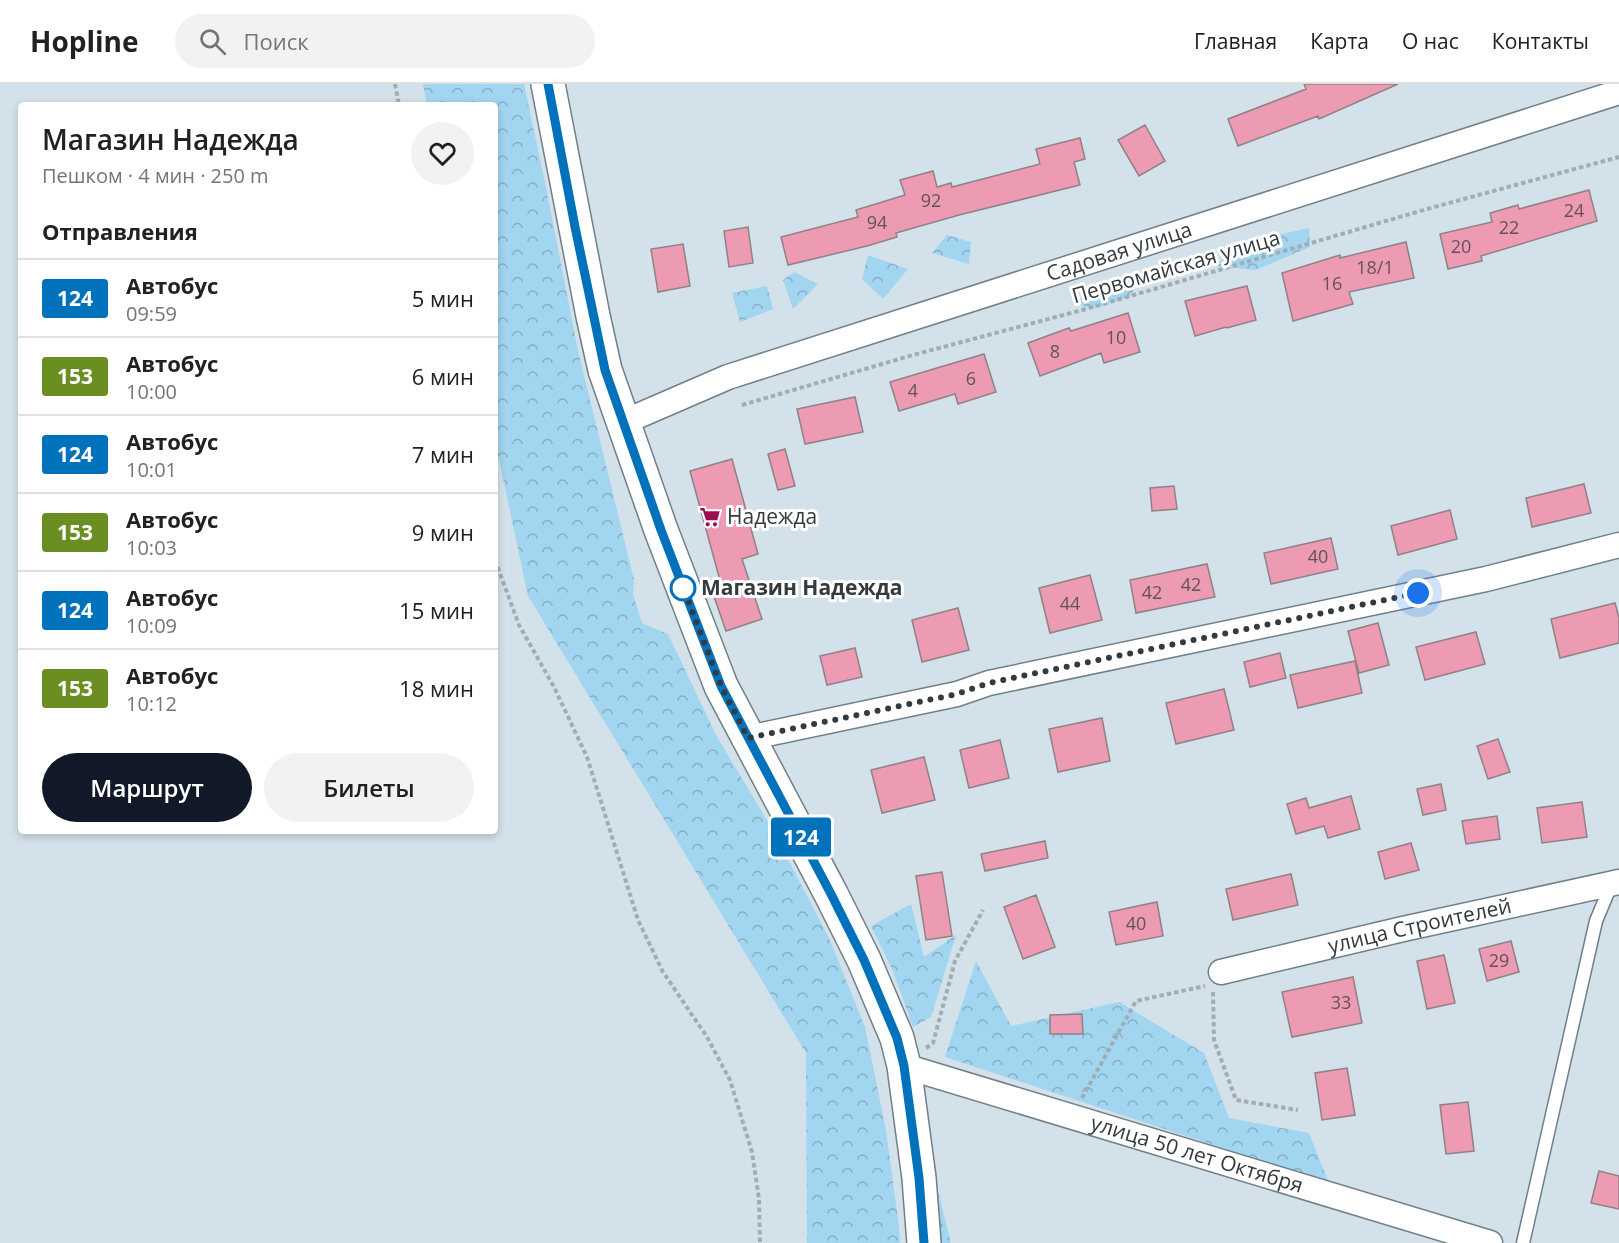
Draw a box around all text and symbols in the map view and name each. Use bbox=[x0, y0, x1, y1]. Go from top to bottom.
search box bbox=[175, 14, 595, 68]
text: Hopline bbox=[30, 22, 139, 60]
icon: search bbox=[196, 25, 229, 58]
text: Поиск bbox=[244, 26, 309, 56]
text: Главная bbox=[1194, 27, 1277, 55]
text: Карта bbox=[1310, 27, 1369, 55]
text: О нас bbox=[1402, 27, 1459, 55]
text: Контакты bbox=[1492, 27, 1589, 55]
text: Магазин Надежда bbox=[42, 120, 299, 158]
button: heart bbox=[411, 122, 474, 185]
text: Пешком · 4 мин · 250 m bbox=[42, 162, 269, 189]
house number: 92 bbox=[921, 188, 941, 212]
house number: 24 bbox=[1564, 198, 1584, 222]
house number: 94 bbox=[867, 210, 887, 234]
street label: Садовая улица bbox=[1043, 215, 1195, 287]
house number: 22 bbox=[1499, 215, 1519, 239]
text: Отправления bbox=[42, 216, 198, 246]
street label: Первомайская улица bbox=[1068, 223, 1283, 309]
house number: 20 bbox=[1451, 234, 1471, 258]
house number: 18/1 bbox=[1356, 255, 1394, 279]
text: Автобус bbox=[126, 270, 218, 300]
house number: 16 bbox=[1322, 271, 1342, 295]
text: 5 мин bbox=[412, 283, 474, 313]
text: 124 bbox=[57, 284, 93, 312]
text: 09:59 bbox=[126, 300, 177, 327]
house number: 10 bbox=[1106, 325, 1126, 349]
house number: 8 bbox=[1050, 339, 1060, 363]
text: Автобус bbox=[126, 348, 218, 378]
text: 6 мин bbox=[412, 361, 474, 391]
text: 153 bbox=[57, 362, 93, 390]
house number: 6 bbox=[966, 366, 976, 390]
text: 10:00 bbox=[126, 378, 177, 405]
house number: 4 bbox=[908, 378, 918, 402]
text: Автобус bbox=[126, 426, 218, 456]
text: 7 мин bbox=[412, 439, 474, 469]
text: 124 bbox=[57, 440, 93, 468]
text: 10:01 bbox=[126, 456, 177, 483]
place label: Надежда bbox=[727, 502, 817, 530]
text: Автобус bbox=[126, 504, 218, 534]
supermarket icon: Надежда bbox=[698, 505, 722, 529]
text: 9 мин bbox=[412, 517, 474, 547]
text: 153 bbox=[57, 518, 93, 546]
text: 10:03 bbox=[126, 534, 177, 561]
house number: 40 bbox=[1308, 544, 1328, 568]
house number: 42 bbox=[1181, 572, 1201, 596]
place label: Магазин Надежда bbox=[701, 573, 902, 601]
marker: Магазин Надежда bbox=[670, 575, 696, 601]
your location bbox=[1403, 578, 1433, 608]
house number: 42 bbox=[1142, 580, 1162, 604]
text: Автобус bbox=[126, 582, 218, 612]
house number: 44 bbox=[1060, 591, 1080, 615]
text: 15 мин bbox=[399, 595, 474, 625]
text: 124 bbox=[57, 596, 93, 624]
text: 10:09 bbox=[126, 612, 177, 639]
text: Автобус bbox=[126, 660, 218, 690]
text: 18 мин bbox=[399, 673, 474, 703]
text: 153 bbox=[57, 674, 93, 702]
text: 10:12 bbox=[126, 690, 177, 717]
button: Маршрут bbox=[42, 753, 252, 822]
button: Билеты bbox=[264, 753, 474, 822]
line badge: 124 bbox=[766, 818, 836, 856]
text: 124 bbox=[783, 823, 819, 851]
street label: улица Строителей bbox=[1325, 891, 1514, 959]
house number: 40 bbox=[1126, 911, 1146, 935]
house number: 29 bbox=[1489, 948, 1509, 972]
house number: 33 bbox=[1331, 990, 1351, 1014]
street label: улица 50 лет Октября bbox=[1088, 1108, 1307, 1199]

